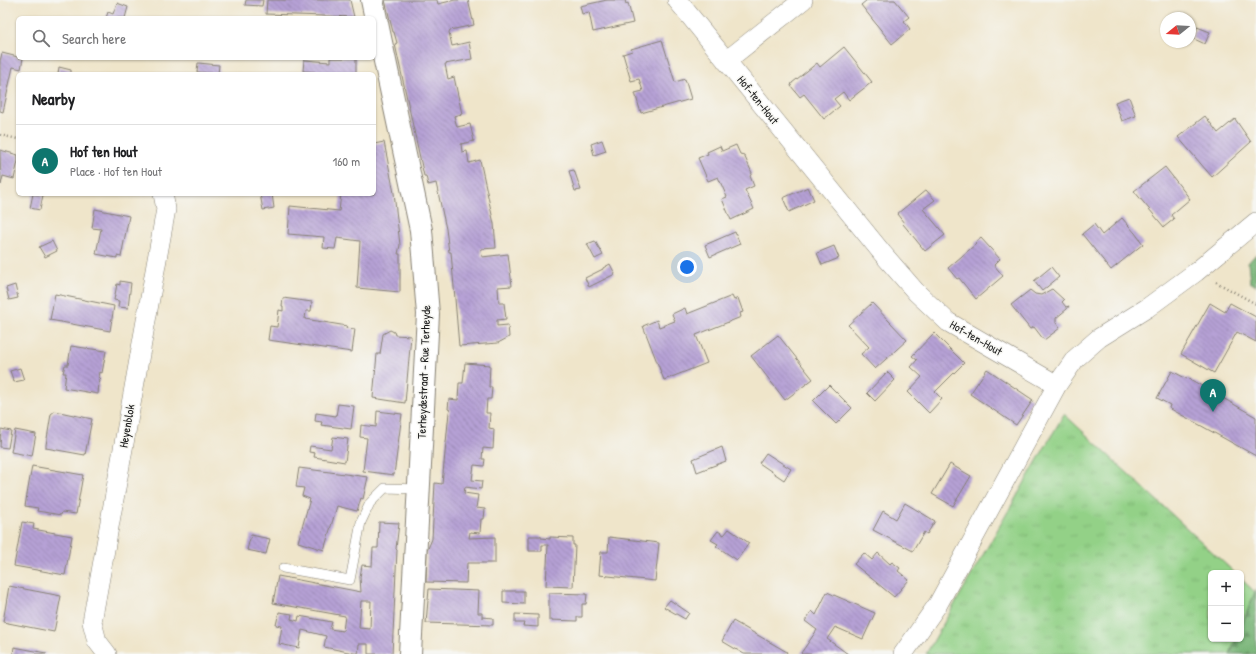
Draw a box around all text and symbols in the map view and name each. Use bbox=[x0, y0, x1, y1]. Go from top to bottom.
north arrow bbox=[1160, 12, 1196, 48]
search box bbox=[16, 16, 376, 60]
icon: search bbox=[30, 27, 52, 49]
text: Search here bbox=[62, 28, 126, 49]
street label: Hof-ten-Hout bbox=[733, 72, 784, 128]
text: Nearby bbox=[32, 87, 75, 110]
text: Hof ten Hout bbox=[70, 141, 138, 162]
text: A bbox=[42, 152, 48, 170]
text: 160 m bbox=[332, 152, 360, 170]
text: Place · Hof ten Hout bbox=[70, 162, 162, 180]
your location bbox=[677, 257, 697, 277]
street label: Terheydestraat - Rue Terheyde bbox=[413, 305, 434, 439]
street label: Hof-ten-Hout bbox=[947, 316, 1006, 360]
pin: A bbox=[1200, 379, 1226, 412]
street label: Heyenblok bbox=[114, 403, 139, 449]
map controls bbox=[1208, 570, 1244, 642]
button: + bbox=[1208, 570, 1244, 606]
button: − bbox=[1208, 606, 1244, 642]

